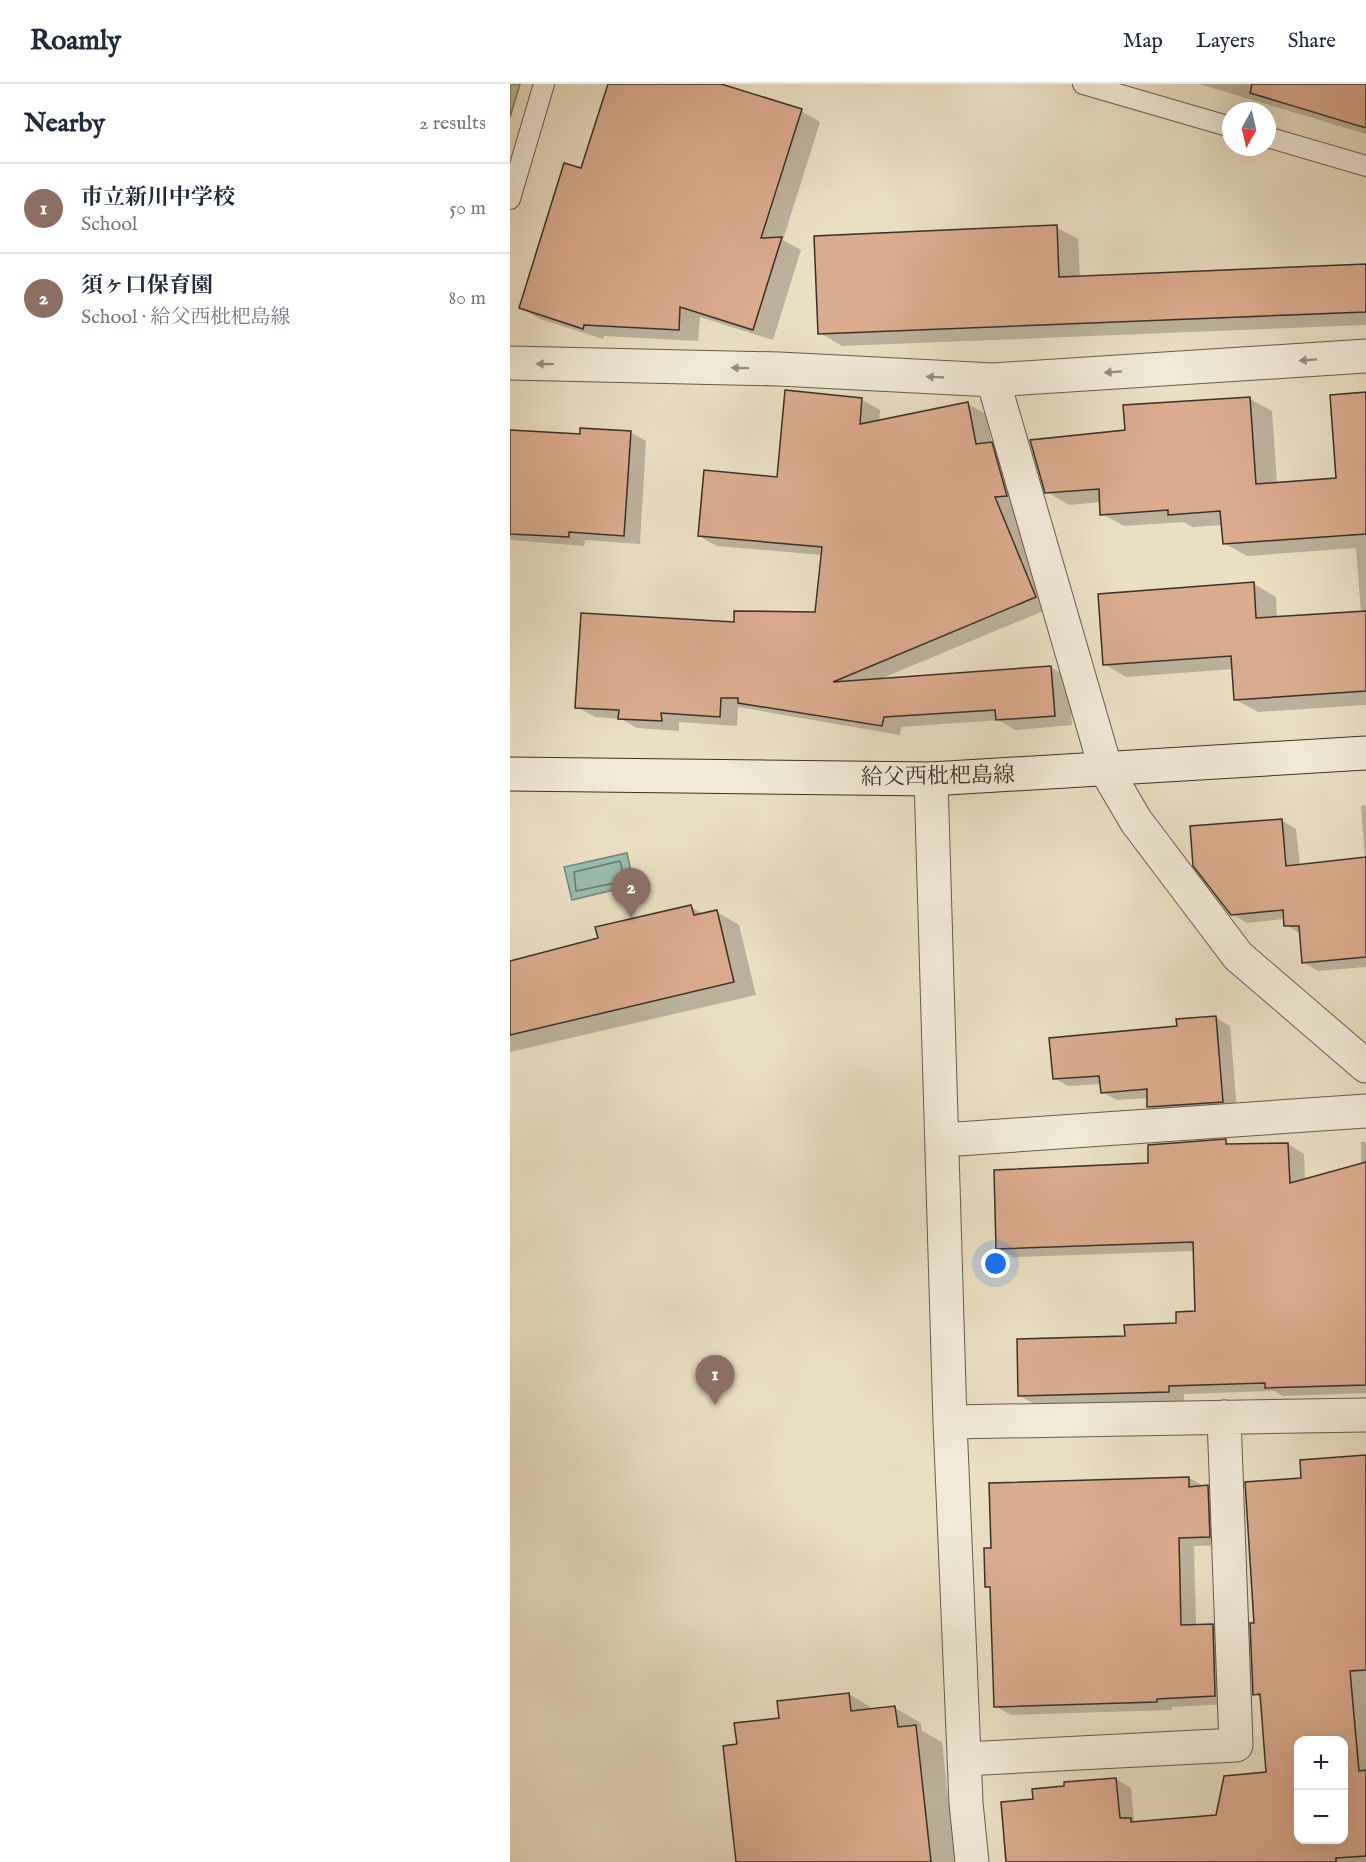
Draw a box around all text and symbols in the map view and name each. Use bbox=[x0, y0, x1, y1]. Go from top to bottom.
text: Roamly bbox=[30, 24, 121, 59]
text: Map bbox=[1123, 28, 1163, 55]
text: Layers bbox=[1196, 28, 1255, 55]
text: Share bbox=[1288, 28, 1336, 55]
north arrow bbox=[1222, 102, 1276, 156]
text: Nearby bbox=[24, 107, 105, 140]
text: 2 results bbox=[419, 111, 486, 136]
text: 市立新川中学校 bbox=[81, 184, 235, 212]
text: 1 bbox=[40, 196, 47, 221]
text: 50 m bbox=[449, 196, 486, 221]
text: School bbox=[81, 212, 137, 237]
text: 須ヶ口保育園 bbox=[81, 272, 213, 300]
text: 2 bbox=[39, 286, 48, 311]
text: 80 m bbox=[449, 286, 486, 311]
text: School · 給父西枇杷島線 bbox=[81, 305, 291, 330]
one-way arrow bbox=[1298, 355, 1317, 364]
one-way arrow bbox=[535, 359, 554, 368]
one-way arrow bbox=[730, 364, 749, 373]
one-way arrow bbox=[1104, 368, 1123, 377]
one-way arrow bbox=[925, 373, 944, 382]
street label: 給父西枇杷島線 bbox=[861, 762, 1015, 792]
pin: 2 bbox=[612, 868, 650, 918]
your location bbox=[981, 1249, 1010, 1278]
pin: 1 bbox=[696, 1356, 734, 1405]
map controls bbox=[1294, 1736, 1348, 1844]
button: + bbox=[1294, 1736, 1348, 1790]
button: − bbox=[1294, 1790, 1348, 1844]

